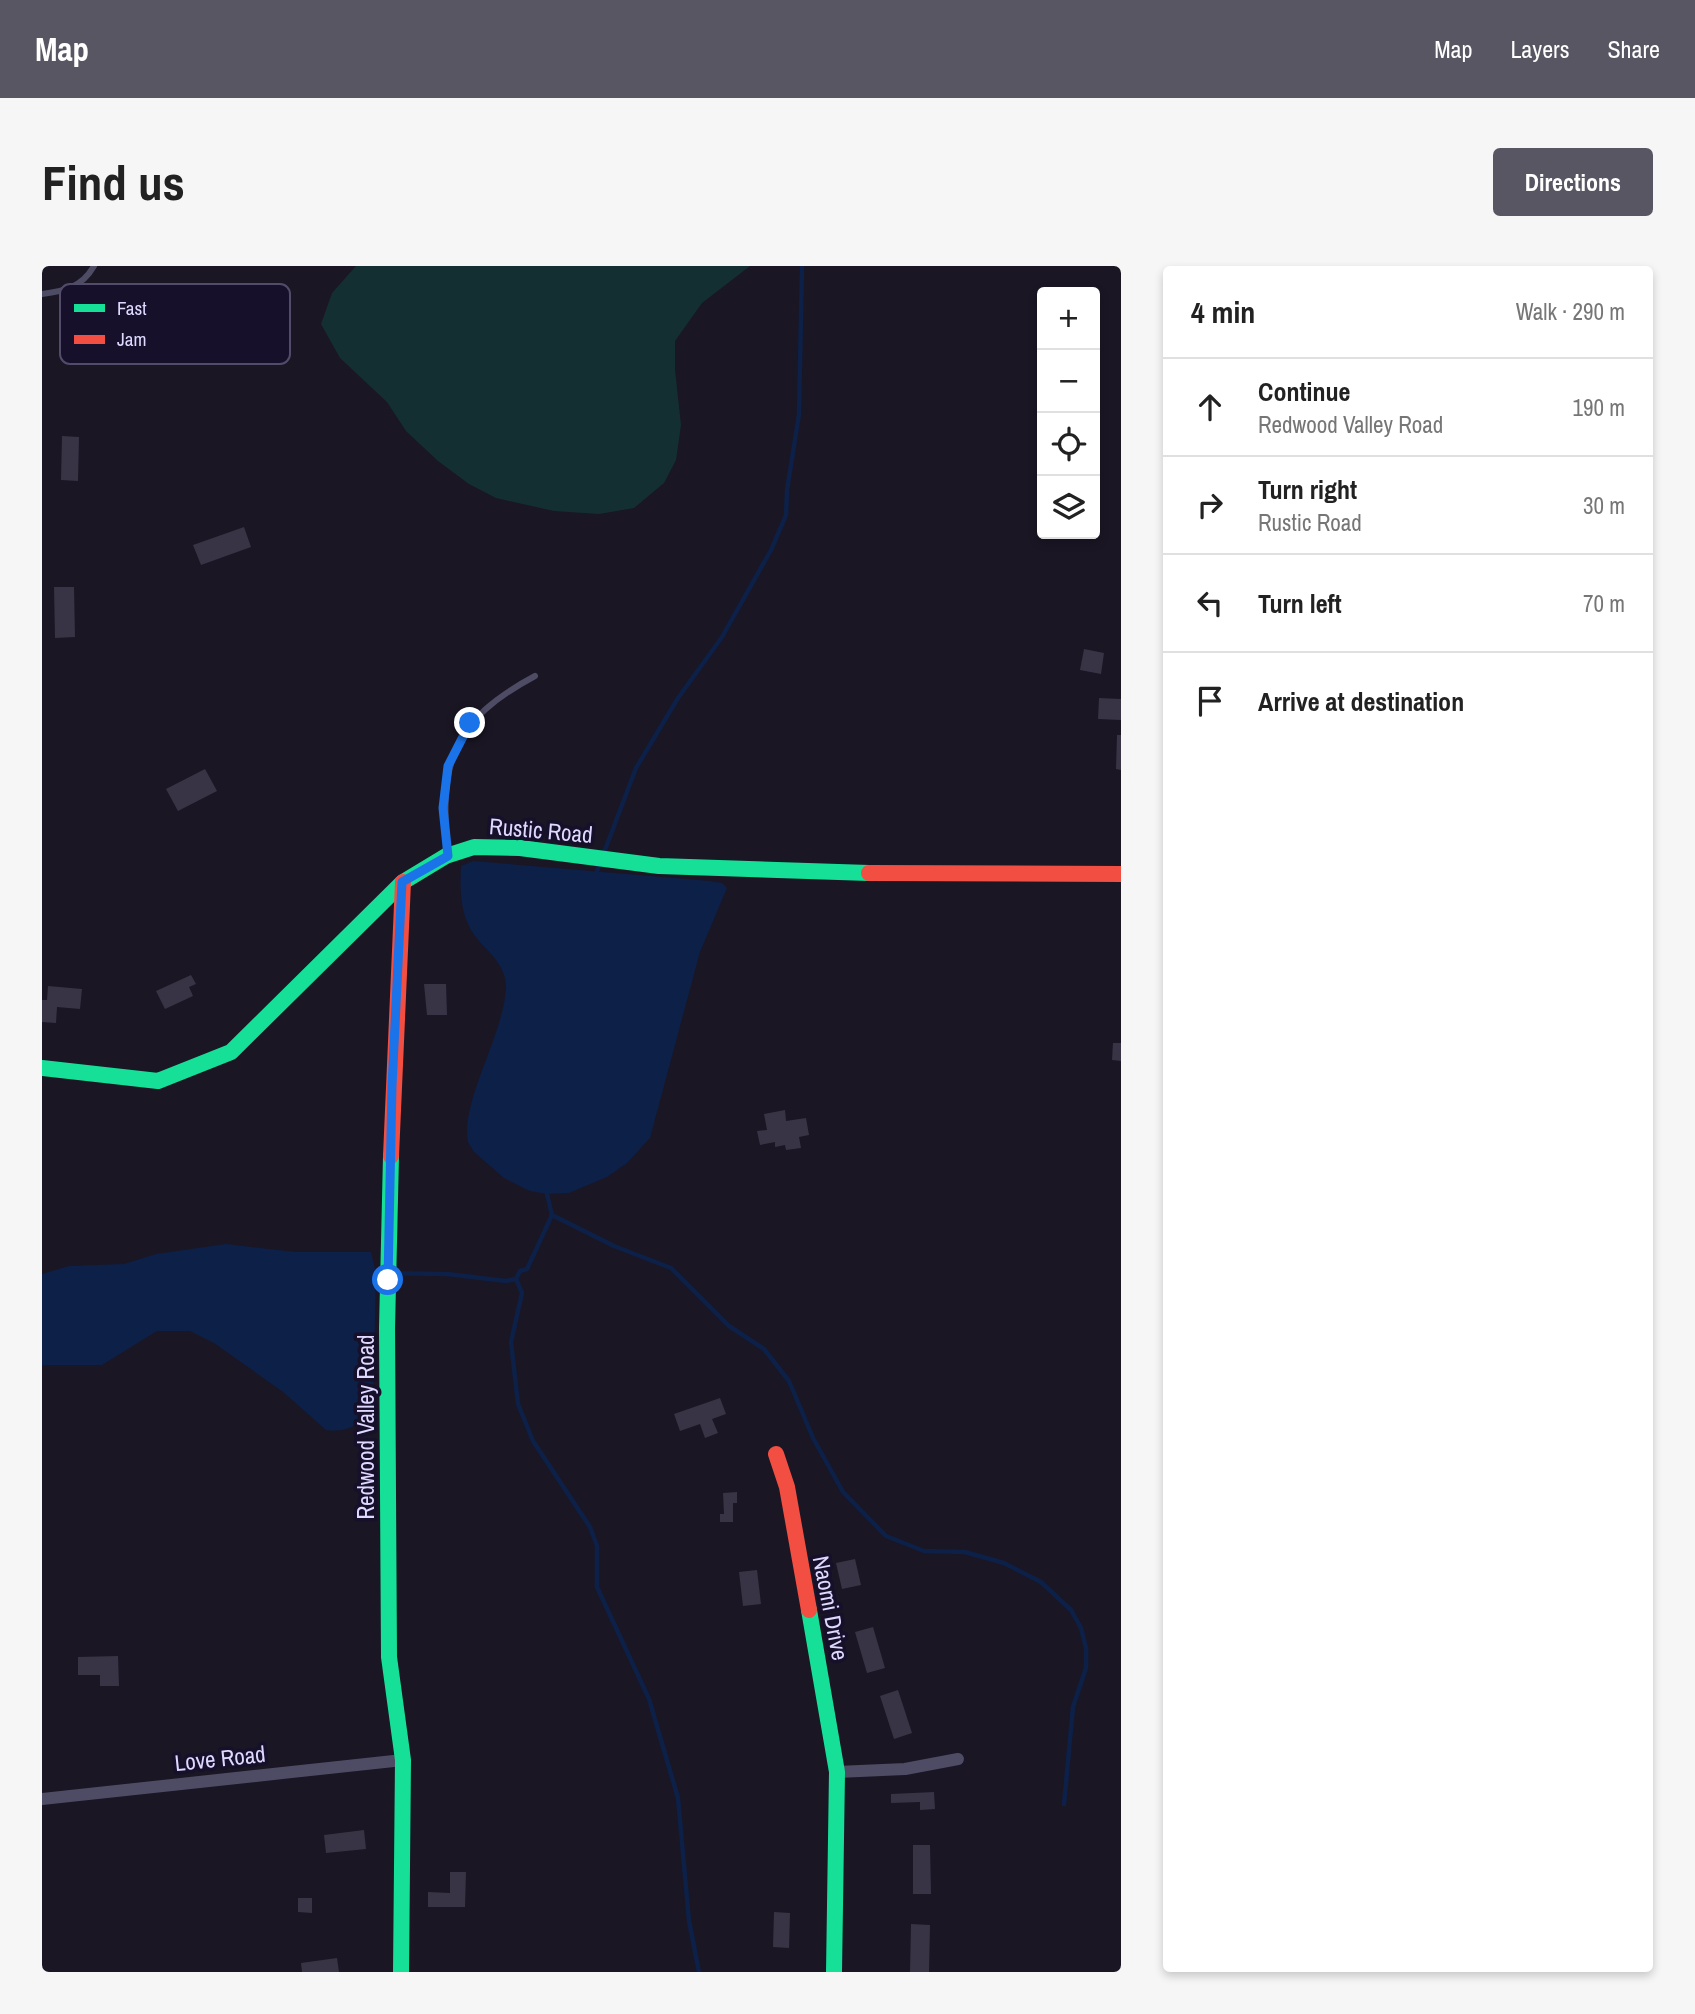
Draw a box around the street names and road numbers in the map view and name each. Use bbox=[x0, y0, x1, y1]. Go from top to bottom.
street label: Rustic Road bbox=[488, 810, 594, 850]
street label: Redwood Valley Road bbox=[350, 1334, 381, 1520]
street label: Naomi Drive bbox=[806, 1553, 856, 1663]
street label: Love Road bbox=[173, 1738, 267, 1778]

